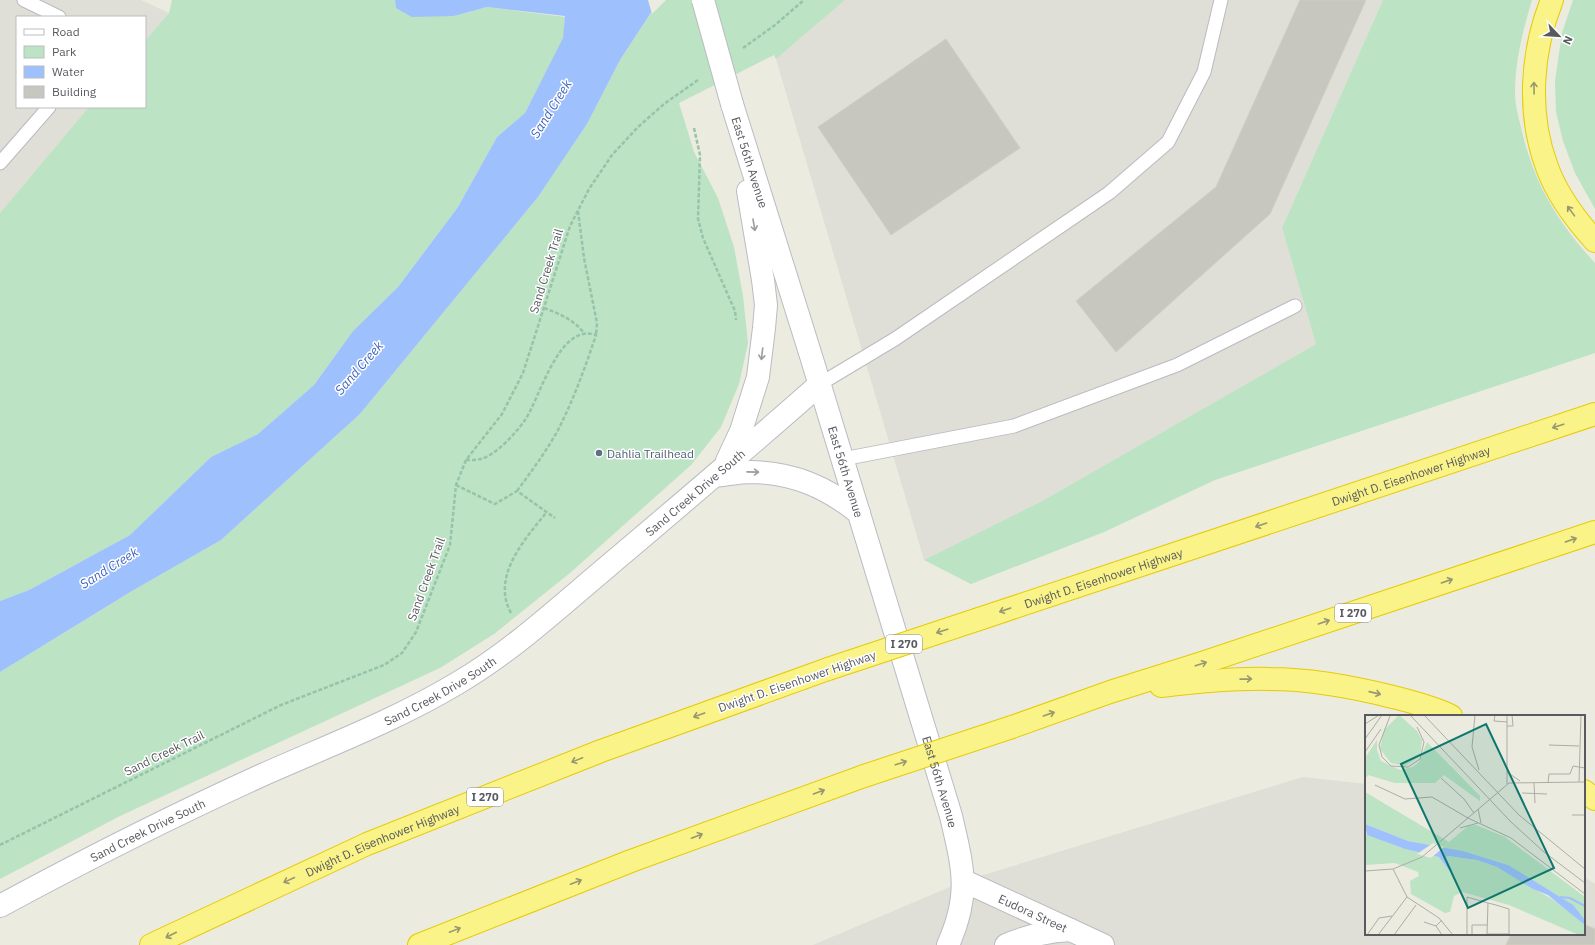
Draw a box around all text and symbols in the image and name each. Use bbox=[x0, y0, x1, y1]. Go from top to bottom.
legend bbox=[16, 16, 146, 108]
north arrow bbox=[1539, 16, 1579, 56]
text: Road bbox=[52, 24, 80, 39]
text: N bbox=[1560, 34, 1576, 47]
text: Park bbox=[52, 44, 77, 59]
text: Water bbox=[52, 64, 85, 79]
water label: Sand Creek bbox=[526, 76, 576, 141]
one-way arrow bbox=[1530, 82, 1538, 95]
text: Building bbox=[52, 84, 97, 99]
street label: East 56th Avenue bbox=[729, 115, 772, 210]
one-way arrow bbox=[1567, 205, 1575, 216]
one-way arrow bbox=[750, 218, 758, 231]
street label: Sand Creek Trail bbox=[526, 227, 566, 315]
water label: Sand Creek bbox=[331, 337, 387, 398]
one-way arrow bbox=[758, 347, 765, 360]
one-way arrow bbox=[1552, 422, 1564, 430]
street label: East 56th Avenue bbox=[825, 424, 867, 520]
street label: Dwight D. Eisenhower Highway bbox=[1329, 442, 1492, 509]
place label: Dahlia Trailhead bbox=[607, 446, 694, 461]
street label: Sand Creek Drive South bbox=[642, 446, 748, 539]
marker: Dahlia Trailhead bbox=[594, 448, 604, 458]
one-way arrow bbox=[746, 469, 759, 476]
one-way arrow bbox=[1256, 521, 1268, 529]
street label: Sand Creek Trail bbox=[404, 535, 448, 623]
one-way arrow bbox=[1564, 536, 1577, 543]
water label: Sand Creek bbox=[77, 543, 142, 593]
street label: Dwight D. Eisenhower Highway bbox=[1022, 544, 1185, 611]
one-way arrow bbox=[1441, 577, 1454, 584]
road number: I 270 bbox=[1335, 604, 1371, 622]
one-way arrow bbox=[999, 607, 1012, 614]
one-way arrow bbox=[1318, 618, 1330, 626]
one-way arrow bbox=[936, 628, 948, 636]
road number: I 270 bbox=[886, 635, 922, 653]
street label: Dwight D. Eisenhower Highway bbox=[716, 647, 878, 715]
street label: Sand Creek Drive South bbox=[381, 653, 499, 728]
one-way arrow bbox=[1194, 659, 1206, 667]
one-way arrow bbox=[1239, 675, 1252, 683]
one-way arrow bbox=[1368, 689, 1381, 697]
one-way arrow bbox=[1042, 709, 1054, 717]
one-way arrow bbox=[694, 712, 706, 720]
inset map bbox=[1365, 715, 1585, 935]
street label: Sand Creek Trail bbox=[121, 727, 207, 779]
street label: East 56th Avenue bbox=[920, 734, 961, 829]
one-way arrow bbox=[572, 757, 584, 765]
one-way arrow bbox=[895, 759, 907, 767]
one-way arrow bbox=[813, 787, 825, 795]
road number: I 270 bbox=[467, 788, 503, 806]
street label: Sand Creek Drive South bbox=[87, 795, 207, 865]
street label: Dwight D. Eisenhower Highway bbox=[303, 801, 461, 879]
one-way arrow bbox=[691, 831, 703, 839]
one-way arrow bbox=[284, 877, 296, 884]
one-way arrow bbox=[569, 878, 581, 886]
street label: Eudora Street bbox=[996, 890, 1070, 935]
one-way arrow bbox=[448, 926, 460, 934]
one-way arrow bbox=[166, 932, 178, 939]

